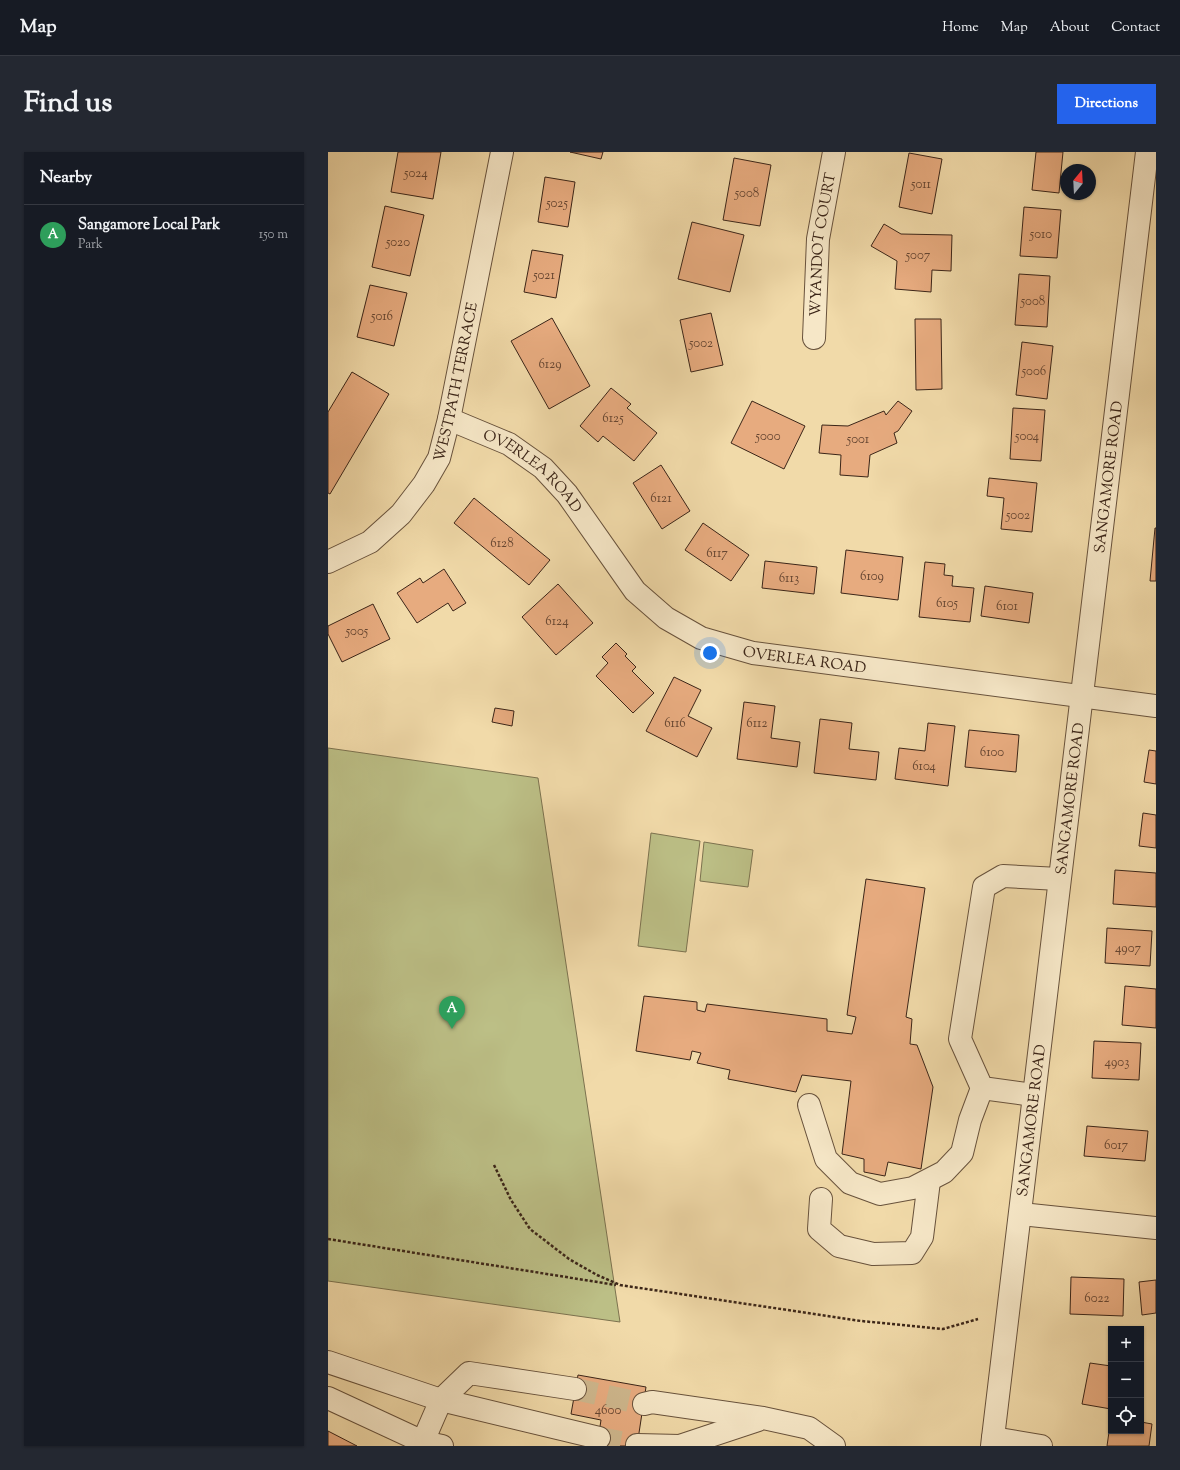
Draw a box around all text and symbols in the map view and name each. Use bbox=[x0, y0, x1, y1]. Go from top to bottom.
text: Map bbox=[20, 14, 57, 41]
text: Home bbox=[942, 18, 979, 38]
text: Map bbox=[1001, 18, 1028, 38]
text: About bbox=[1050, 18, 1089, 38]
text: Contact bbox=[1111, 18, 1160, 38]
text: Find us bbox=[24, 84, 112, 124]
button: Directions bbox=[1057, 84, 1156, 124]
north arrow bbox=[1060, 164, 1096, 200]
house number: 5024 bbox=[403, 165, 428, 183]
text: Nearby bbox=[40, 166, 92, 190]
street label: WYANDOT COURT bbox=[806, 171, 842, 317]
house number: 5011 bbox=[910, 176, 932, 194]
house number: 5008 bbox=[734, 185, 759, 203]
house number: 5025 bbox=[545, 195, 568, 213]
text: Sangamore Local Park bbox=[78, 215, 220, 236]
text: A bbox=[48, 226, 58, 244]
text: 150 m bbox=[259, 226, 288, 244]
house number: 5010 bbox=[1029, 226, 1052, 244]
house number: 5020 bbox=[385, 234, 410, 252]
text: Park bbox=[78, 236, 103, 254]
house number: 5007 bbox=[905, 247, 931, 265]
house number: 5021 bbox=[532, 267, 555, 285]
house number: 5008 bbox=[1020, 293, 1045, 311]
street label: WESTPATH TERRACE bbox=[429, 301, 484, 464]
house number: 5016 bbox=[370, 308, 393, 326]
house number: 5002 bbox=[688, 335, 713, 353]
house number: 6129 bbox=[538, 356, 562, 374]
house number: 5006 bbox=[1021, 363, 1046, 381]
street label: SANGAMORE ROAD bbox=[1090, 400, 1129, 554]
house number: 6125 bbox=[602, 410, 624, 428]
street label: OVERLEA ROAD bbox=[479, 425, 586, 518]
house number: 5000 bbox=[754, 428, 781, 446]
house number: 5004 bbox=[1014, 428, 1040, 446]
house number: 5001 bbox=[846, 431, 870, 449]
house number: 6121 bbox=[650, 490, 672, 508]
house number: 5002 bbox=[1005, 507, 1030, 525]
house number: 6128 bbox=[490, 535, 514, 553]
house number: 6117 bbox=[706, 545, 728, 563]
house number: 6109 bbox=[860, 568, 884, 586]
house number: 6113 bbox=[779, 570, 799, 588]
house number: 6105 bbox=[936, 595, 959, 613]
house number: 6101 bbox=[996, 598, 1018, 616]
house number: 6124 bbox=[545, 613, 569, 631]
house number: 5005 bbox=[345, 623, 369, 641]
street label: OVERLEA ROAD bbox=[740, 642, 867, 680]
your location bbox=[700, 643, 720, 663]
house number: 6116 bbox=[664, 715, 686, 733]
house number: 6112 bbox=[746, 715, 768, 733]
street label: SANGAMORE ROAD bbox=[1052, 721, 1091, 876]
house number: 6100 bbox=[980, 744, 1004, 762]
house number: 6104 bbox=[912, 758, 936, 776]
house number: 4907 bbox=[1115, 940, 1142, 958]
pin: A bbox=[439, 996, 465, 1029]
street label: SANGAMORE ROAD bbox=[1013, 1043, 1052, 1198]
house number: 4903 bbox=[1105, 1054, 1129, 1072]
house number: 6017 bbox=[1104, 1137, 1129, 1155]
house number: 6022 bbox=[1084, 1290, 1110, 1308]
map controls bbox=[1108, 1326, 1144, 1434]
button: + bbox=[1108, 1326, 1144, 1362]
button: − bbox=[1108, 1362, 1144, 1398]
button: locate bbox=[1108, 1398, 1144, 1434]
house number: 4600 bbox=[595, 1402, 621, 1420]

